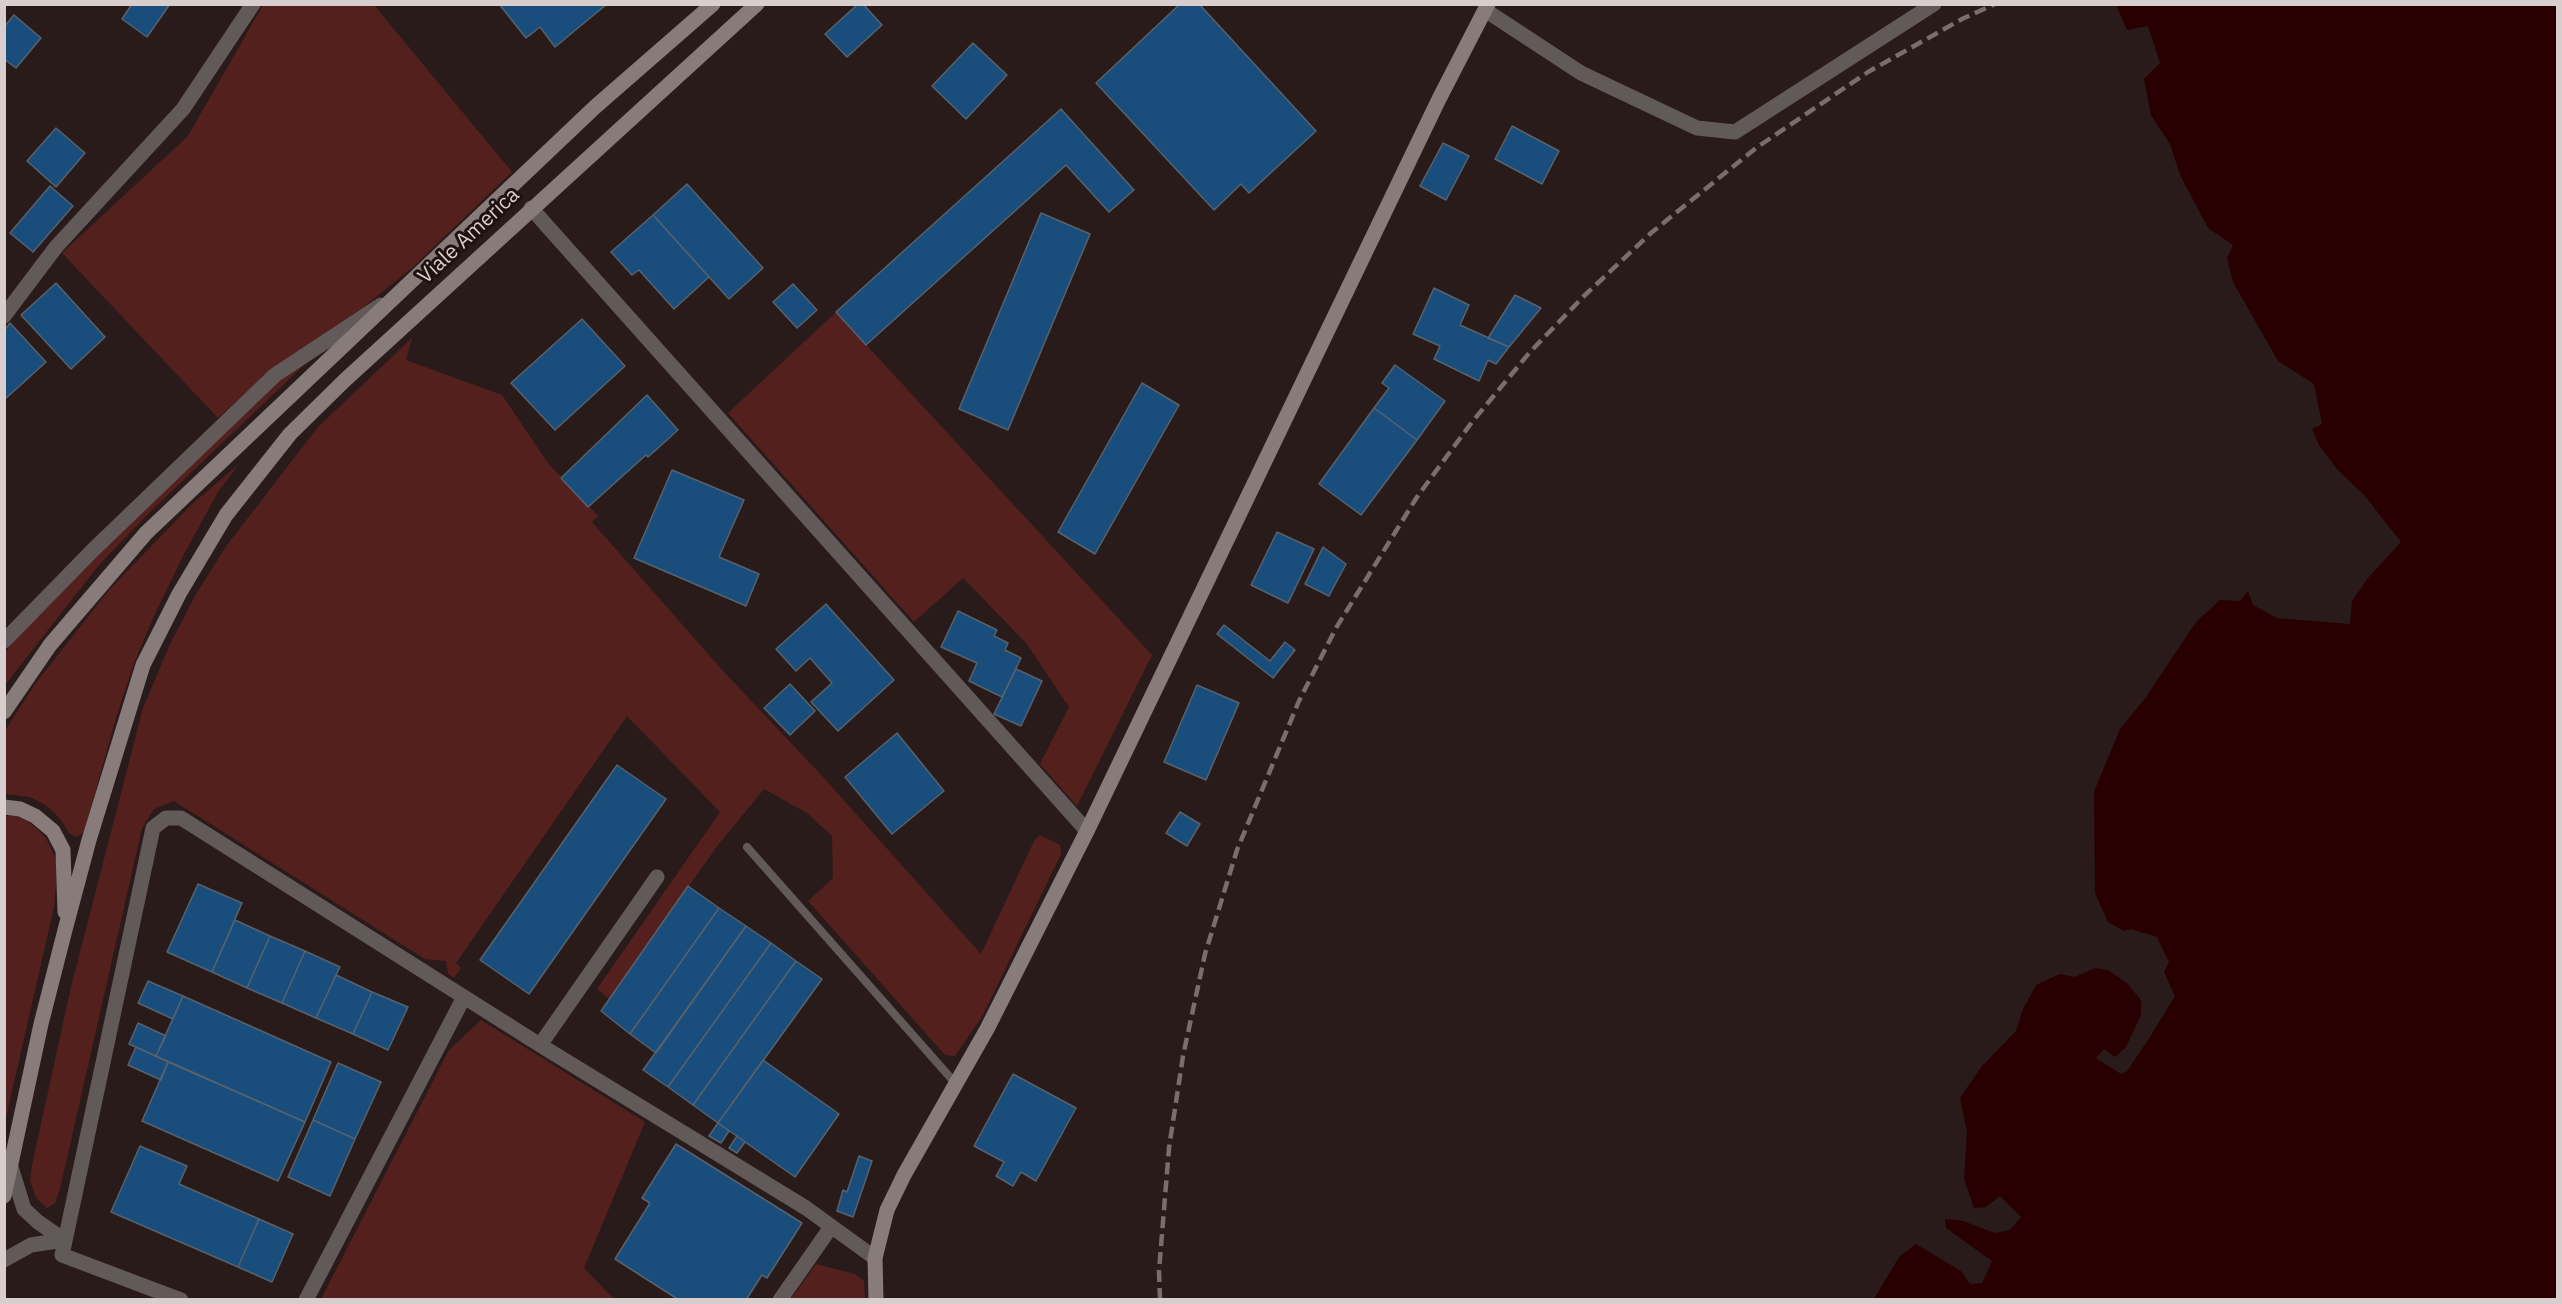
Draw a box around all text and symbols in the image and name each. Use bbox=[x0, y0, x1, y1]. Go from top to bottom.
street label: Viale America bbox=[413, 183, 525, 289]

